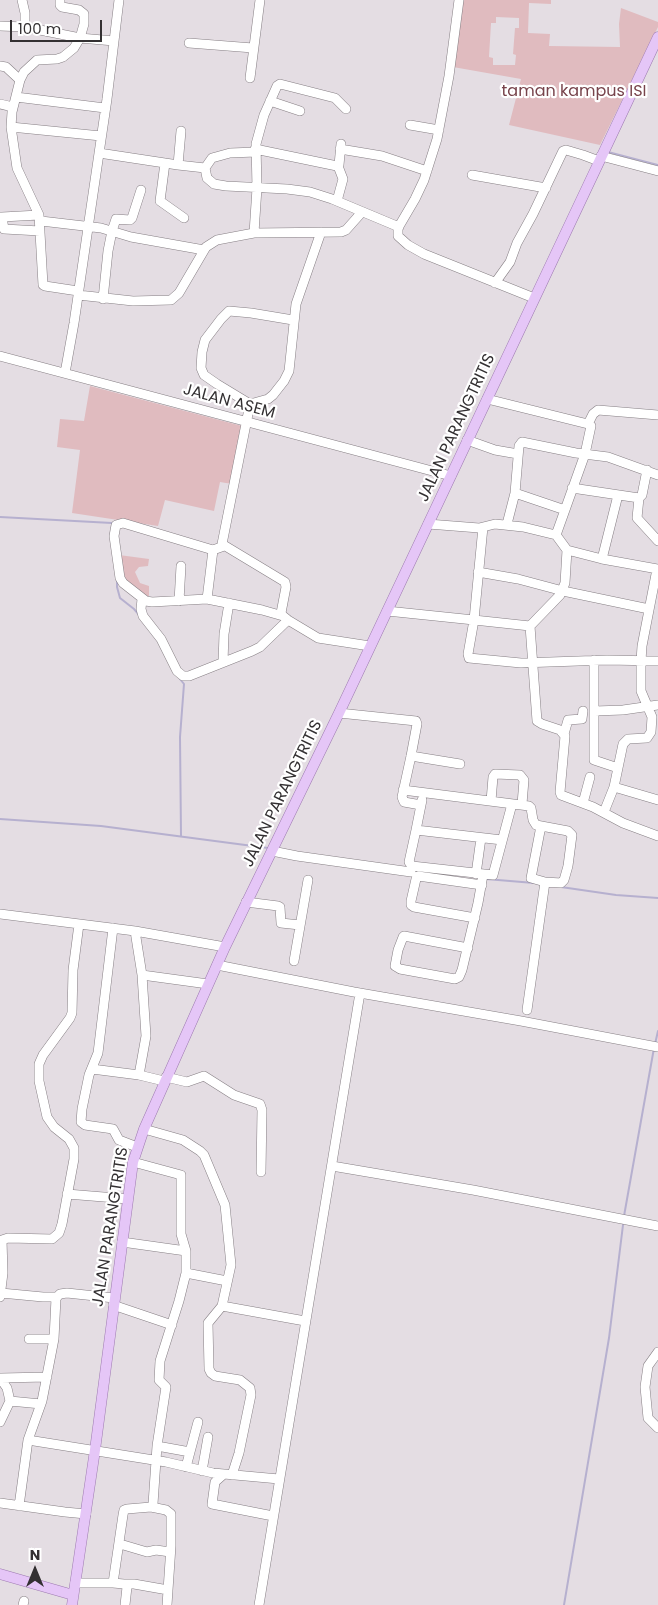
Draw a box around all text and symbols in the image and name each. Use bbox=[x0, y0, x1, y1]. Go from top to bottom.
scale bar bbox=[12, 10, 105, 42]
text: 100 m bbox=[18, 18, 61, 39]
park label: taman kampus ISI bbox=[502, 82, 646, 102]
street label: JALAN PARANGTRITIS bbox=[414, 351, 500, 505]
street label: JALAN ASEM bbox=[181, 380, 277, 424]
street label: JALAN PARANGTRITIS bbox=[239, 717, 327, 871]
street label: JALAN PARANGTRITIS bbox=[89, 1146, 133, 1308]
north arrow bbox=[10, 1545, 60, 1595]
text: N bbox=[30, 1545, 40, 1565]

